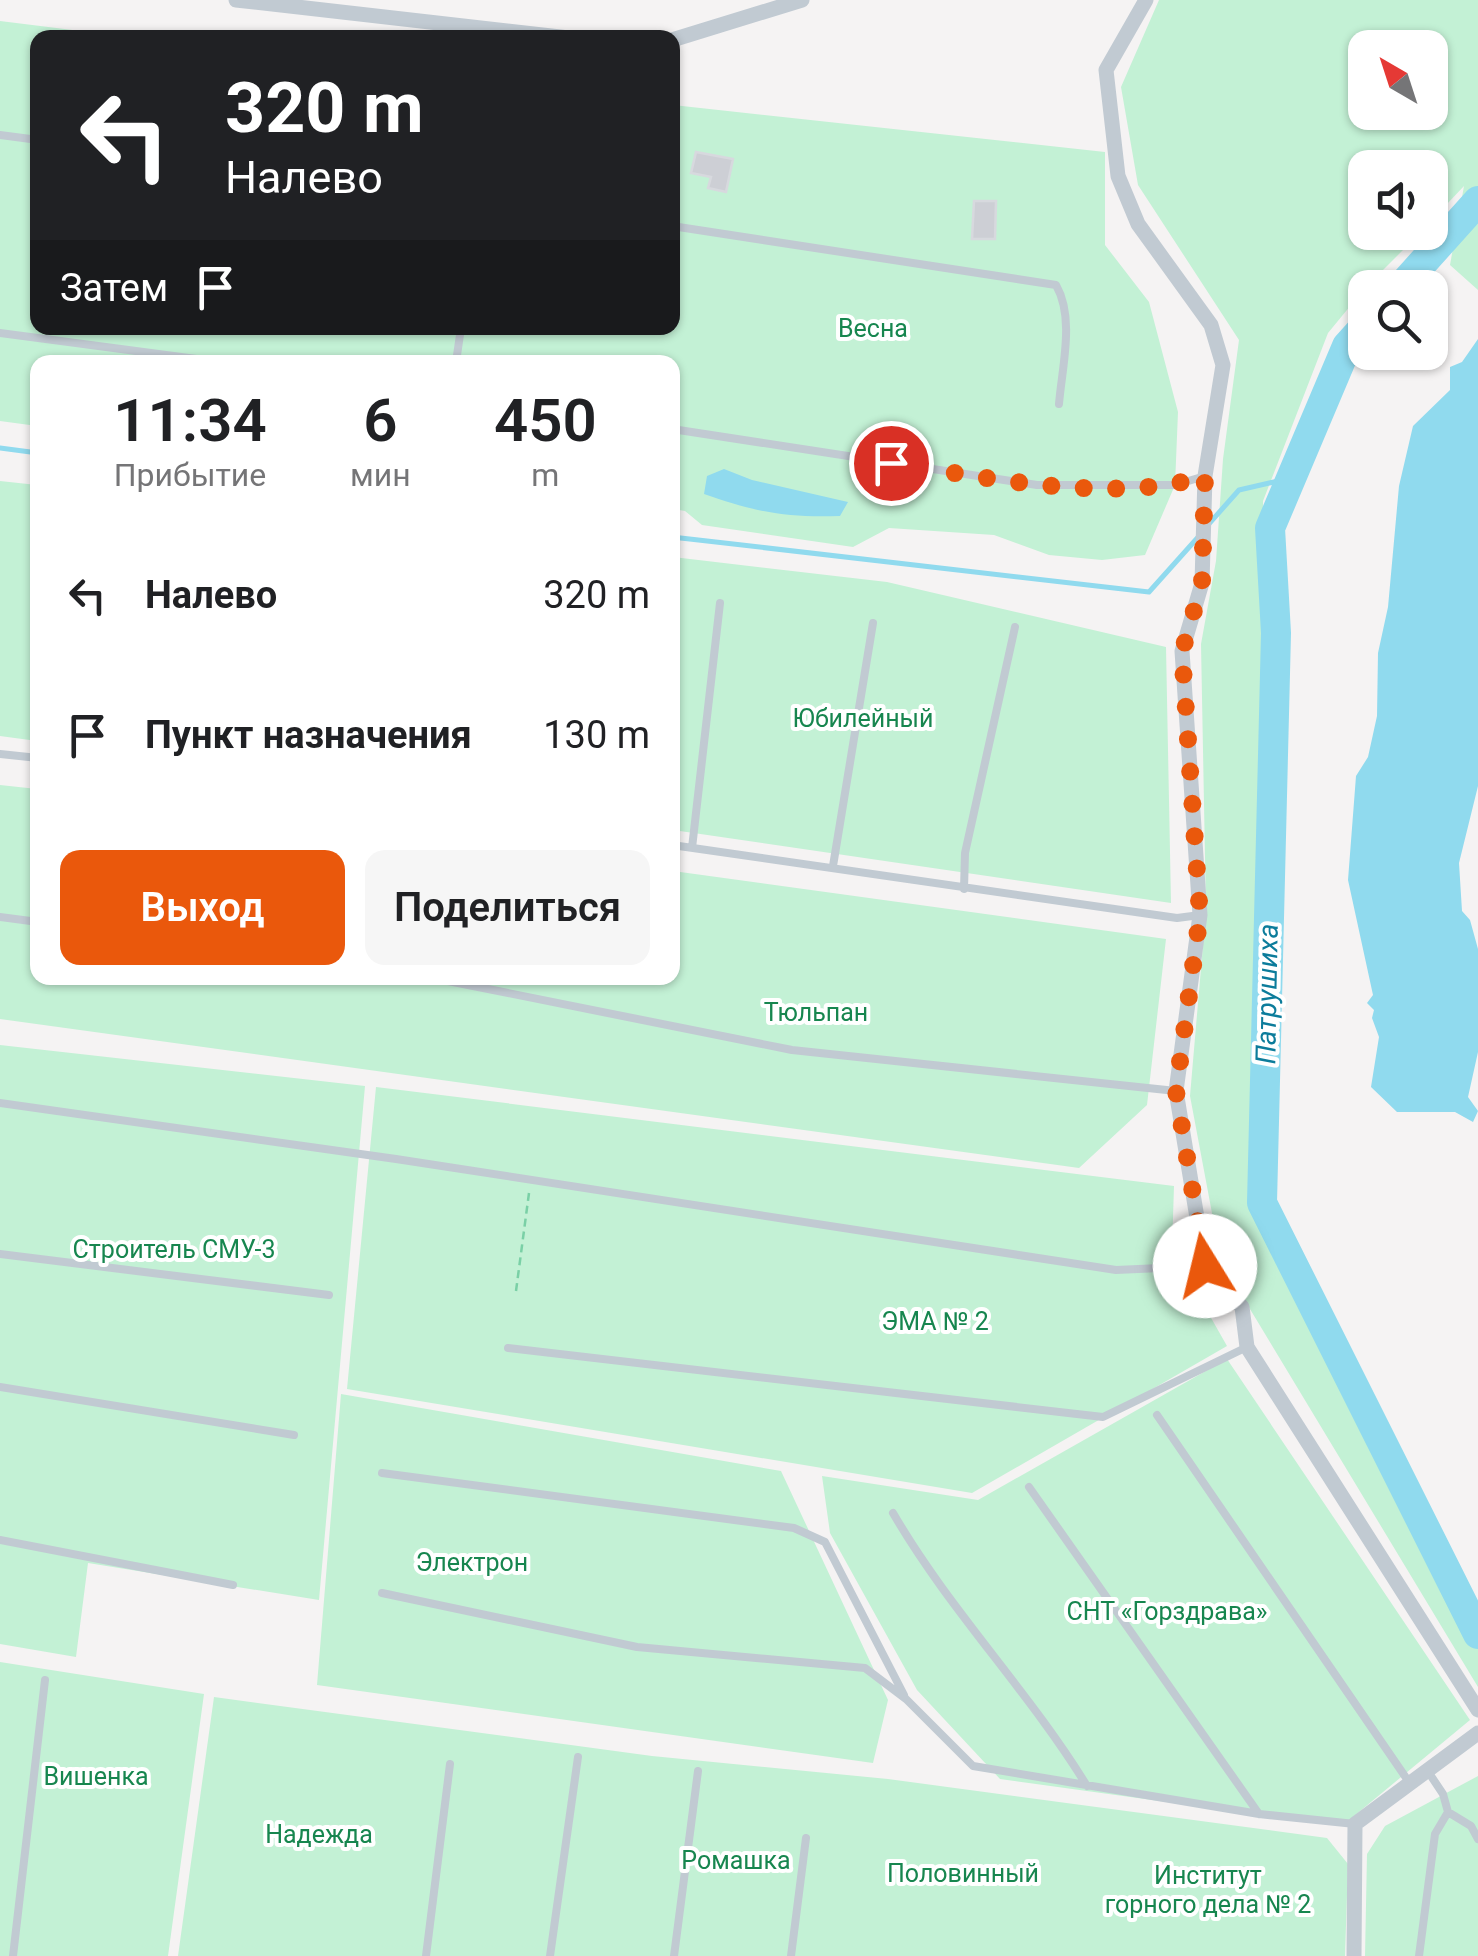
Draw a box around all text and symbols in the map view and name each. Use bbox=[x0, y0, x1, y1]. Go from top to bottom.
north arrow bbox=[1348, 30, 1448, 130]
map controls bbox=[1348, 30, 1448, 370]
text: 320 m bbox=[225, 67, 424, 149]
icon: left bbox=[60, 70, 190, 200]
button: sound bbox=[1348, 150, 1448, 250]
text: Налево bbox=[225, 151, 383, 204]
icon: arrive bbox=[188, 260, 243, 315]
text: Затем bbox=[60, 266, 168, 310]
button: search bbox=[1348, 270, 1448, 370]
park label: Весна bbox=[838, 314, 908, 343]
text: 11:34 bbox=[113, 385, 267, 456]
text: 6 bbox=[363, 385, 397, 456]
text: 450 bbox=[494, 385, 597, 456]
pin bbox=[849, 421, 934, 506]
icon: arrive bbox=[864, 436, 919, 491]
text: Прибытие bbox=[114, 456, 266, 494]
text: мин bbox=[350, 456, 411, 494]
text: m bbox=[531, 456, 559, 494]
icon: left bbox=[60, 568, 115, 623]
text: Налево bbox=[145, 573, 277, 617]
text: 320 m bbox=[543, 573, 650, 617]
park label: Юбилейный bbox=[793, 704, 933, 733]
icon: arrive bbox=[60, 708, 115, 763]
text: Пункт назначения bbox=[145, 713, 472, 757]
text: 130 m bbox=[543, 713, 650, 757]
button: Выход bbox=[60, 850, 345, 965]
button: Поделиться bbox=[365, 850, 650, 965]
water label: Патрушиха bbox=[1249, 923, 1285, 1065]
park label: Тюльпан bbox=[764, 998, 868, 1027]
position arrow bbox=[1153, 1214, 1257, 1318]
park label: Строитель СМУ-3 bbox=[73, 1235, 275, 1264]
park label: ЭМА № 2 bbox=[881, 1307, 989, 1336]
park label: Электрон bbox=[416, 1548, 528, 1577]
park label: СНТ «Горздрава» bbox=[1066, 1597, 1268, 1626]
park label: Вишенка bbox=[43, 1762, 149, 1791]
park label: Надежда bbox=[265, 1820, 373, 1849]
park label: Ромашка bbox=[681, 1846, 791, 1875]
park label: Половинный bbox=[887, 1859, 1039, 1888]
park label: Институт горного дела № 2 bbox=[1105, 1861, 1311, 1919]

